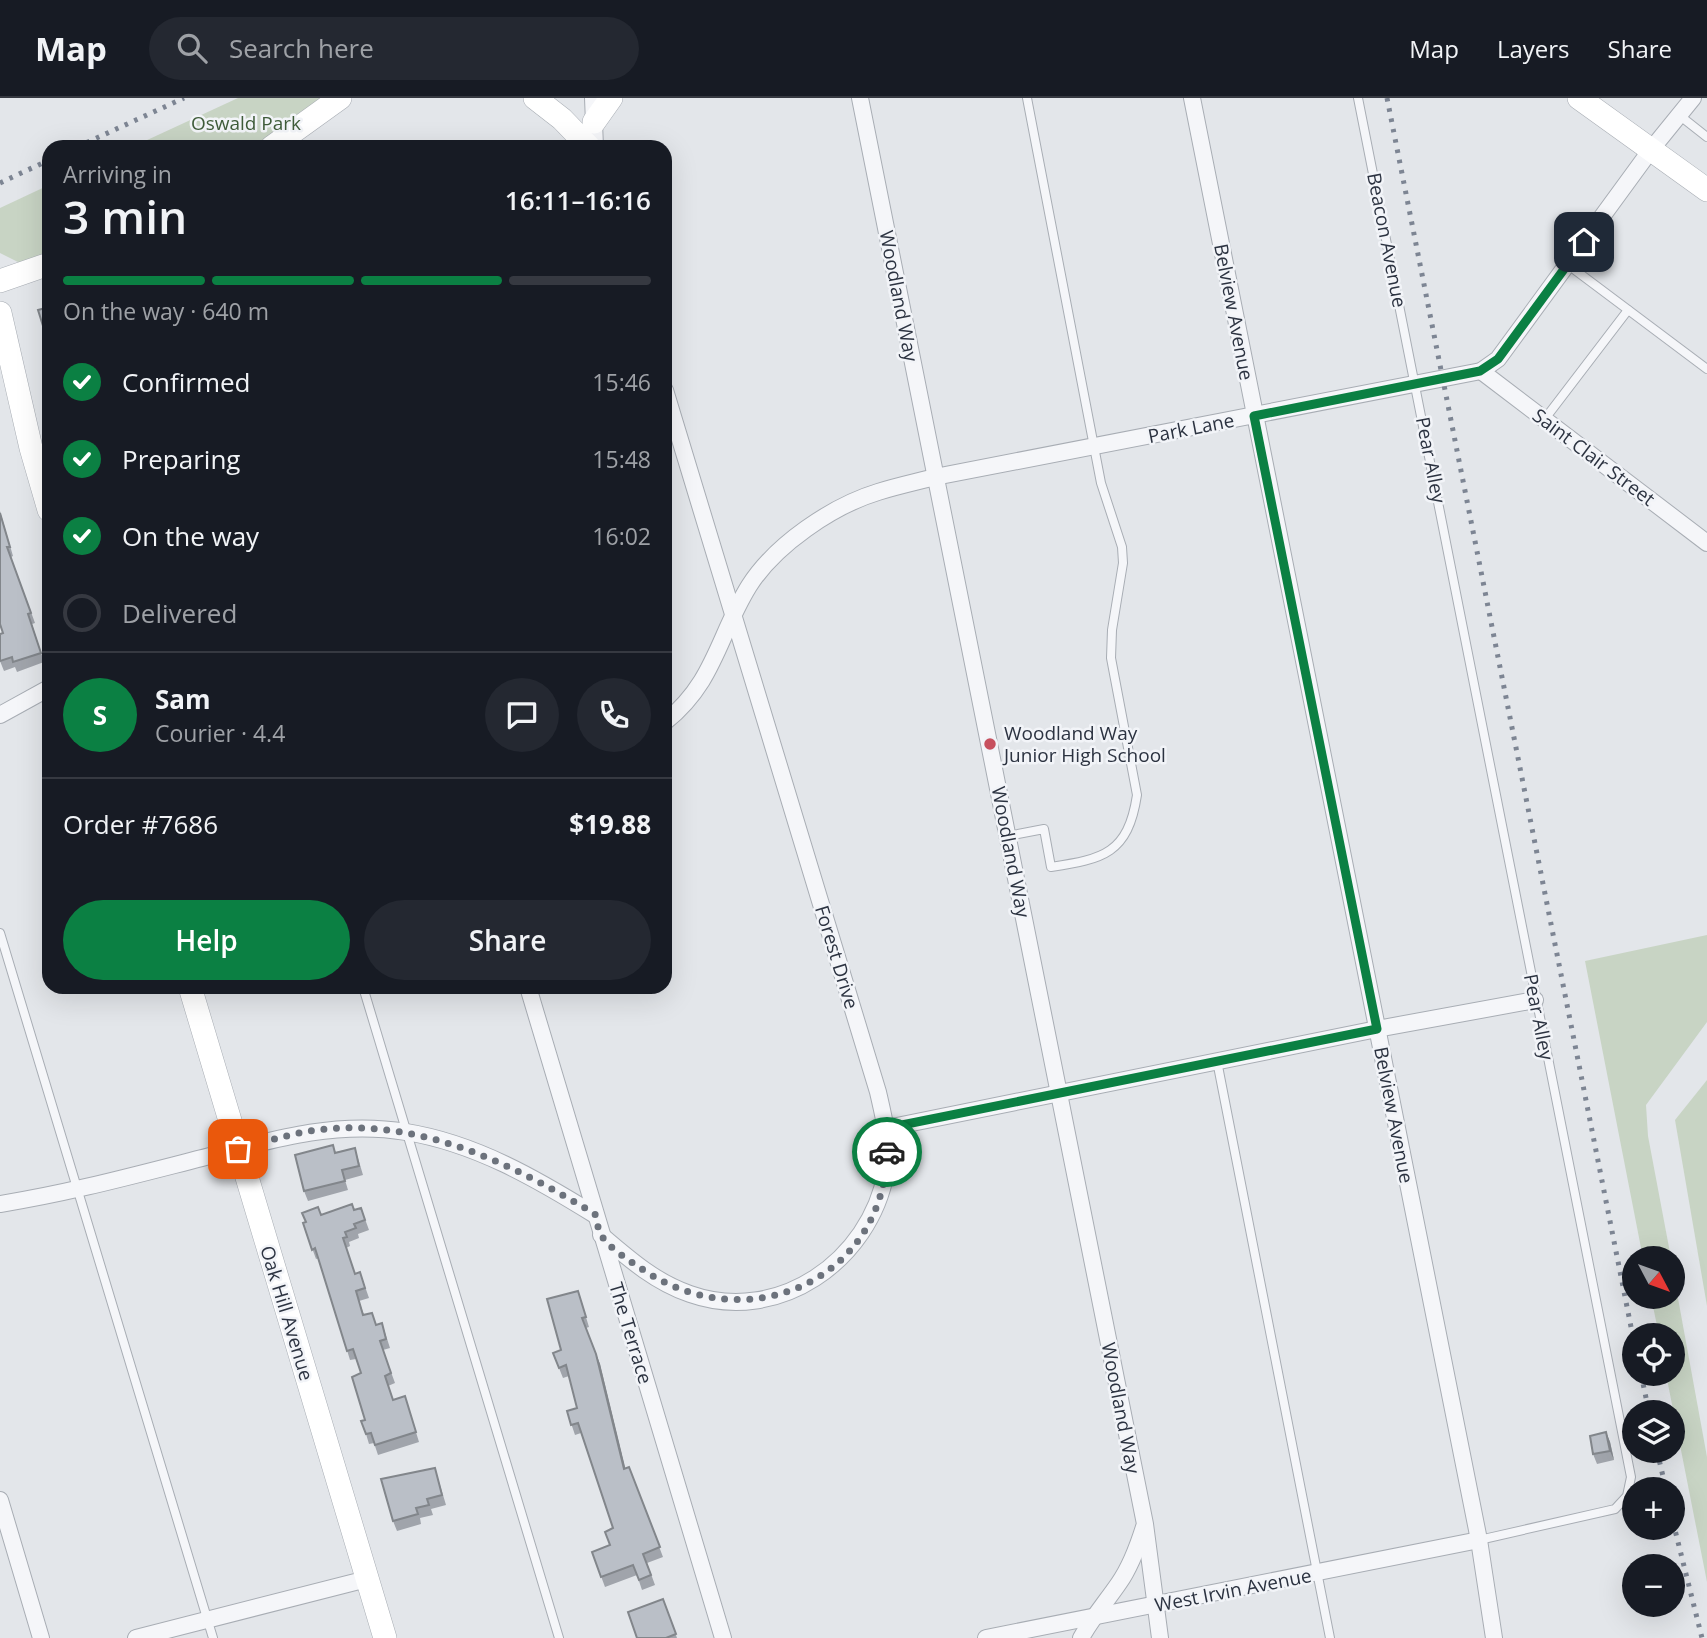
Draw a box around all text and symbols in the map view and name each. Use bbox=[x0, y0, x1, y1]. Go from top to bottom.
search box bbox=[149, 17, 639, 80]
text: Map bbox=[35, 26, 107, 71]
icon: search bbox=[173, 29, 211, 67]
text: Search here bbox=[229, 30, 374, 66]
text: Map bbox=[1409, 32, 1459, 65]
text: Layers bbox=[1497, 32, 1570, 65]
text: Share bbox=[1608, 32, 1672, 65]
park label: Oswald Park bbox=[191, 110, 301, 136]
text: Arriving in bbox=[63, 158, 172, 190]
street label: Beacon Avenue bbox=[1361, 170, 1413, 310]
text: 16:11–16:16 bbox=[505, 182, 651, 218]
text: 3 min bbox=[63, 185, 187, 247]
pin bbox=[1554, 212, 1614, 272]
icon: home bbox=[1565, 223, 1603, 261]
street label: Woodland Way bbox=[874, 228, 925, 364]
street label: Belview Avenue bbox=[1208, 242, 1260, 382]
text: On the way · 640 m bbox=[63, 295, 269, 327]
icon: check bbox=[63, 363, 101, 401]
text: Confirmed bbox=[122, 364, 250, 400]
text: 15:46 bbox=[592, 366, 651, 398]
street label: Saint Clair Street bbox=[1527, 402, 1661, 512]
street label: Park Lane bbox=[1146, 407, 1236, 449]
street label: Pear Alley bbox=[1410, 415, 1452, 506]
icon: check bbox=[63, 440, 101, 478]
text: Preparing bbox=[122, 441, 240, 477]
text: 15:48 bbox=[592, 443, 651, 475]
icon: check bbox=[63, 517, 101, 555]
text: On the way bbox=[122, 518, 259, 554]
text: 16:02 bbox=[592, 520, 651, 552]
text: Delivered bbox=[122, 595, 237, 631]
button: chat bbox=[485, 678, 559, 752]
button: phone bbox=[577, 678, 651, 752]
text: Sam bbox=[155, 681, 211, 717]
text: S bbox=[93, 697, 107, 733]
text: Courier · 4.4 bbox=[155, 717, 285, 749]
place label: Woodland Way Junior High School bbox=[1002, 720, 1166, 768]
marker: Woodland Way Junior High School bbox=[982, 736, 998, 752]
street label: Woodland Way bbox=[986, 784, 1037, 920]
text: Order #7686 bbox=[63, 806, 218, 842]
text: $19.88 bbox=[569, 806, 651, 842]
button: Help bbox=[63, 900, 350, 980]
button: Share bbox=[364, 900, 651, 980]
street label: Forest Drive bbox=[809, 902, 865, 1012]
street label: Pear Alley bbox=[1518, 972, 1560, 1063]
street label: Belview Avenue bbox=[1368, 1045, 1420, 1185]
courier bbox=[852, 1117, 922, 1187]
pin bbox=[208, 1119, 268, 1179]
icon: bag bbox=[219, 1130, 257, 1168]
icon: car bbox=[868, 1133, 906, 1171]
street label: Oak Hill Avenue bbox=[254, 1242, 320, 1384]
north arrow bbox=[1622, 1246, 1685, 1309]
map controls bbox=[1622, 1246, 1685, 1617]
street label: The Terrace bbox=[603, 1279, 659, 1387]
button: locate bbox=[1622, 1323, 1685, 1386]
street label: Woodland Way bbox=[1096, 1340, 1147, 1476]
button: layers bbox=[1622, 1400, 1685, 1463]
button: + bbox=[1622, 1477, 1685, 1540]
button: − bbox=[1622, 1554, 1685, 1617]
street label: West Irvin Avenue bbox=[1152, 1562, 1314, 1618]

